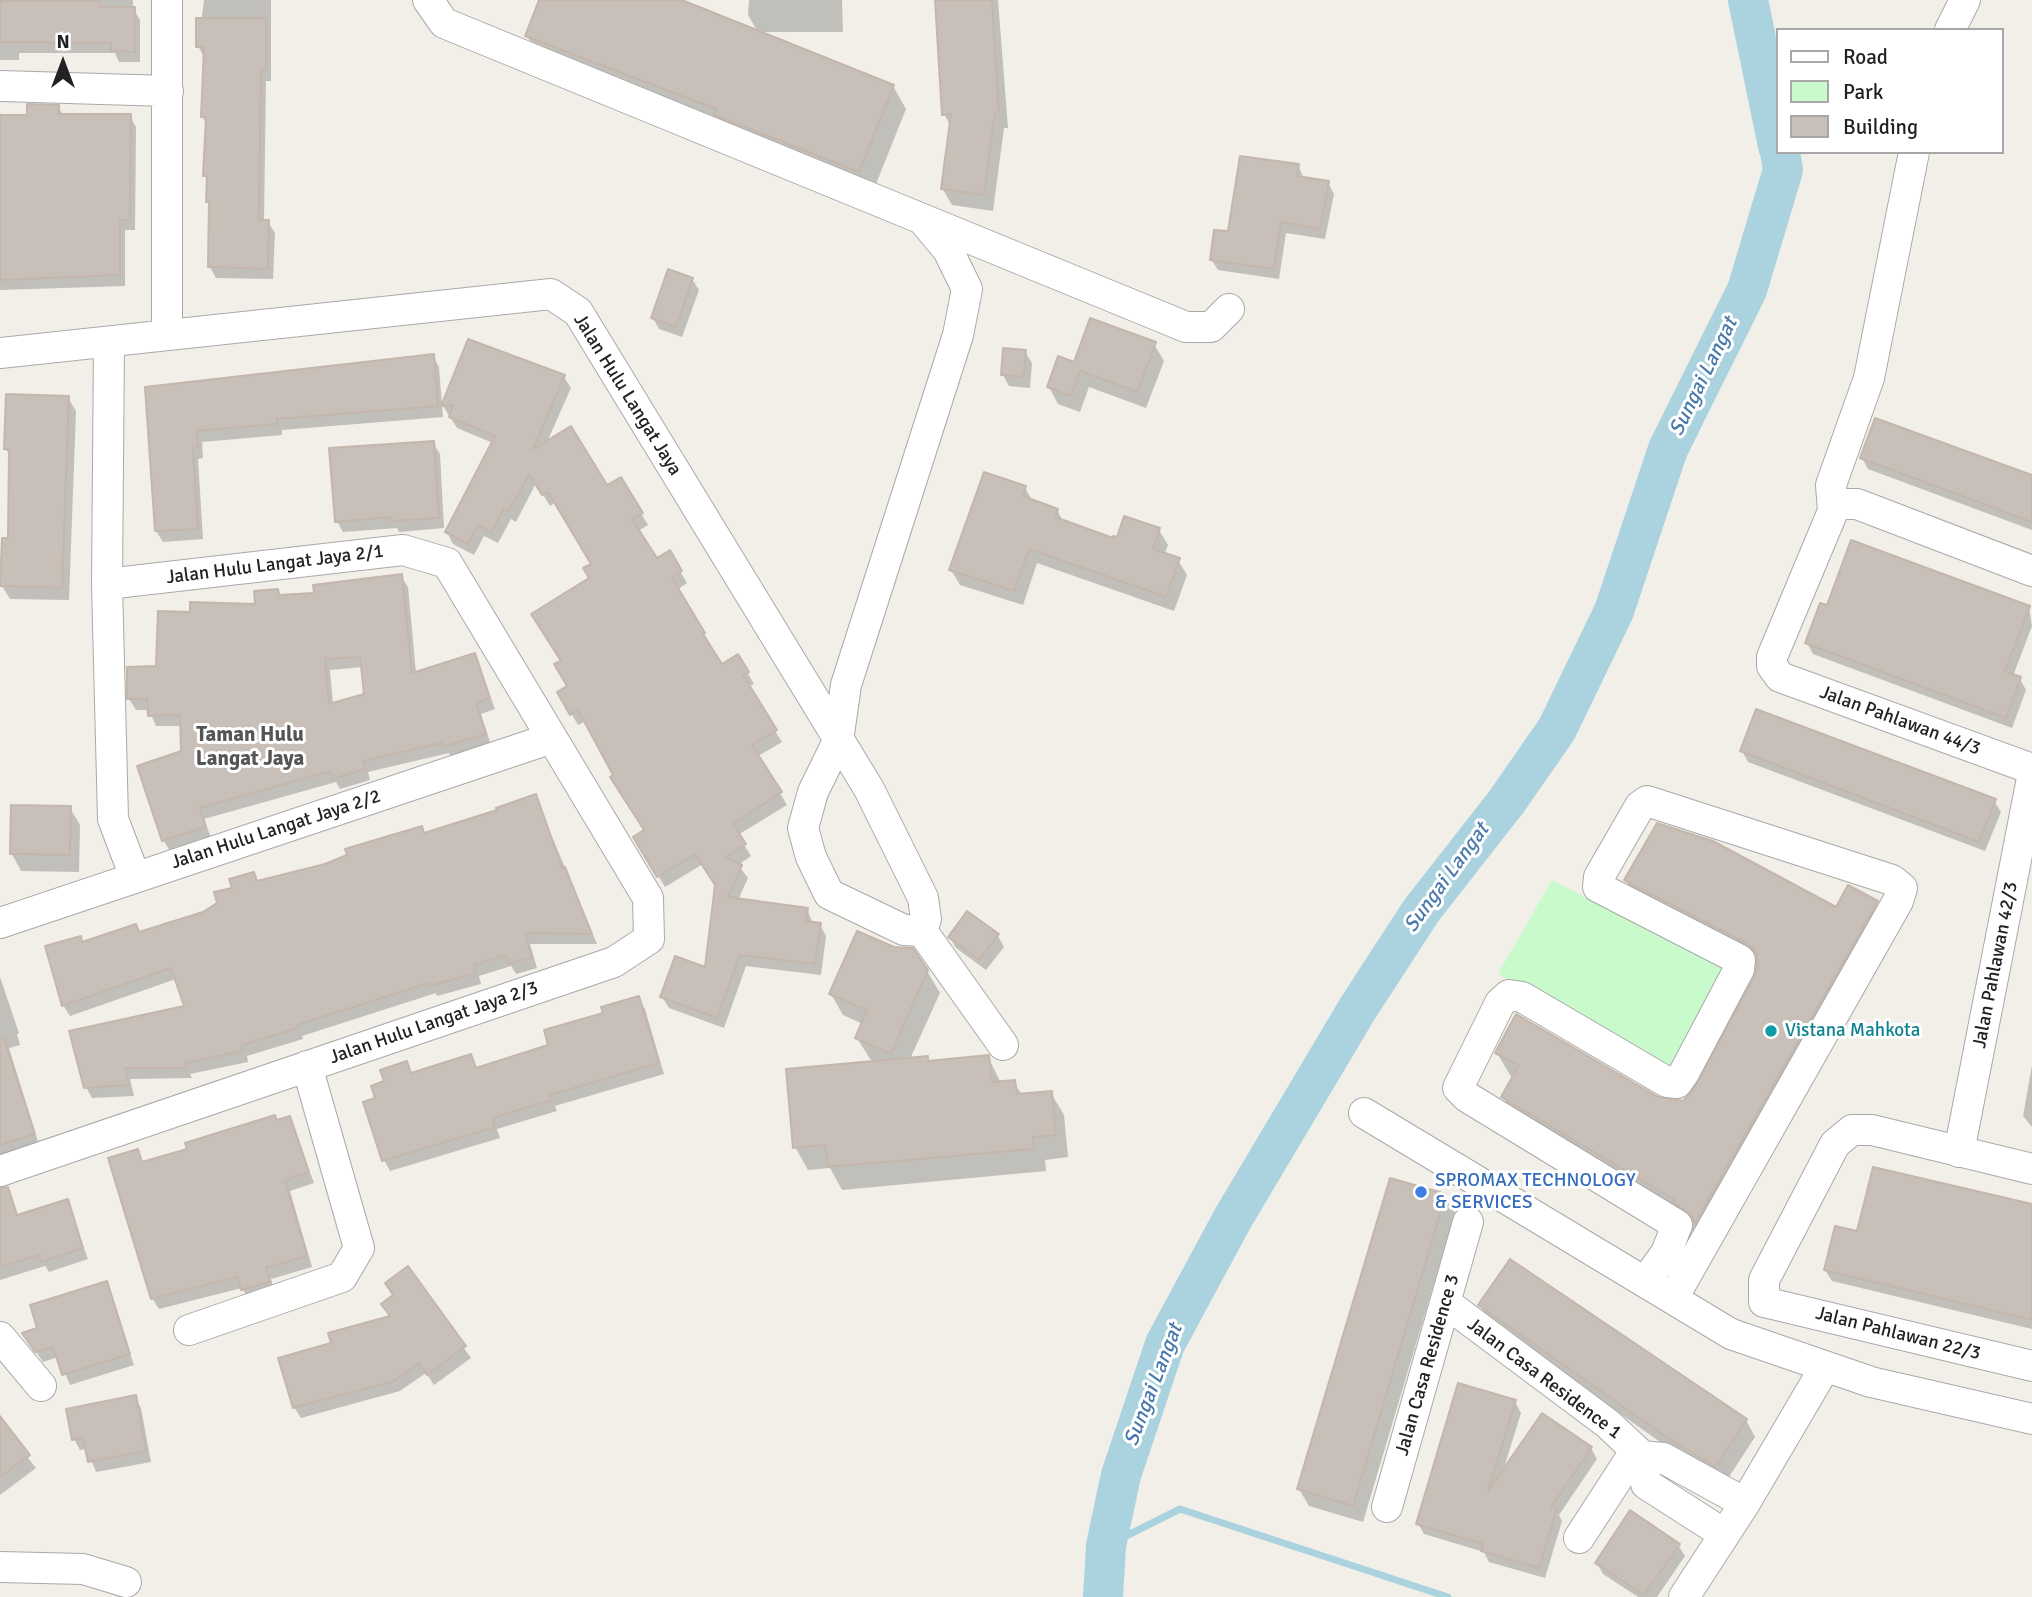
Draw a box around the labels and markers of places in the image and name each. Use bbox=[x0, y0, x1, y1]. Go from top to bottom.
place label: Vistana Mahkota bbox=[1785, 1020, 1920, 1042]
marker: Vistana Mahkota bbox=[1763, 1023, 1779, 1039]
place label: SPROMAX TECHNOLOGY & SERVICES bbox=[1435, 1170, 1635, 1214]
marker: SPROMAX TECHNOLOGY & SERVICES bbox=[1413, 1184, 1429, 1200]

